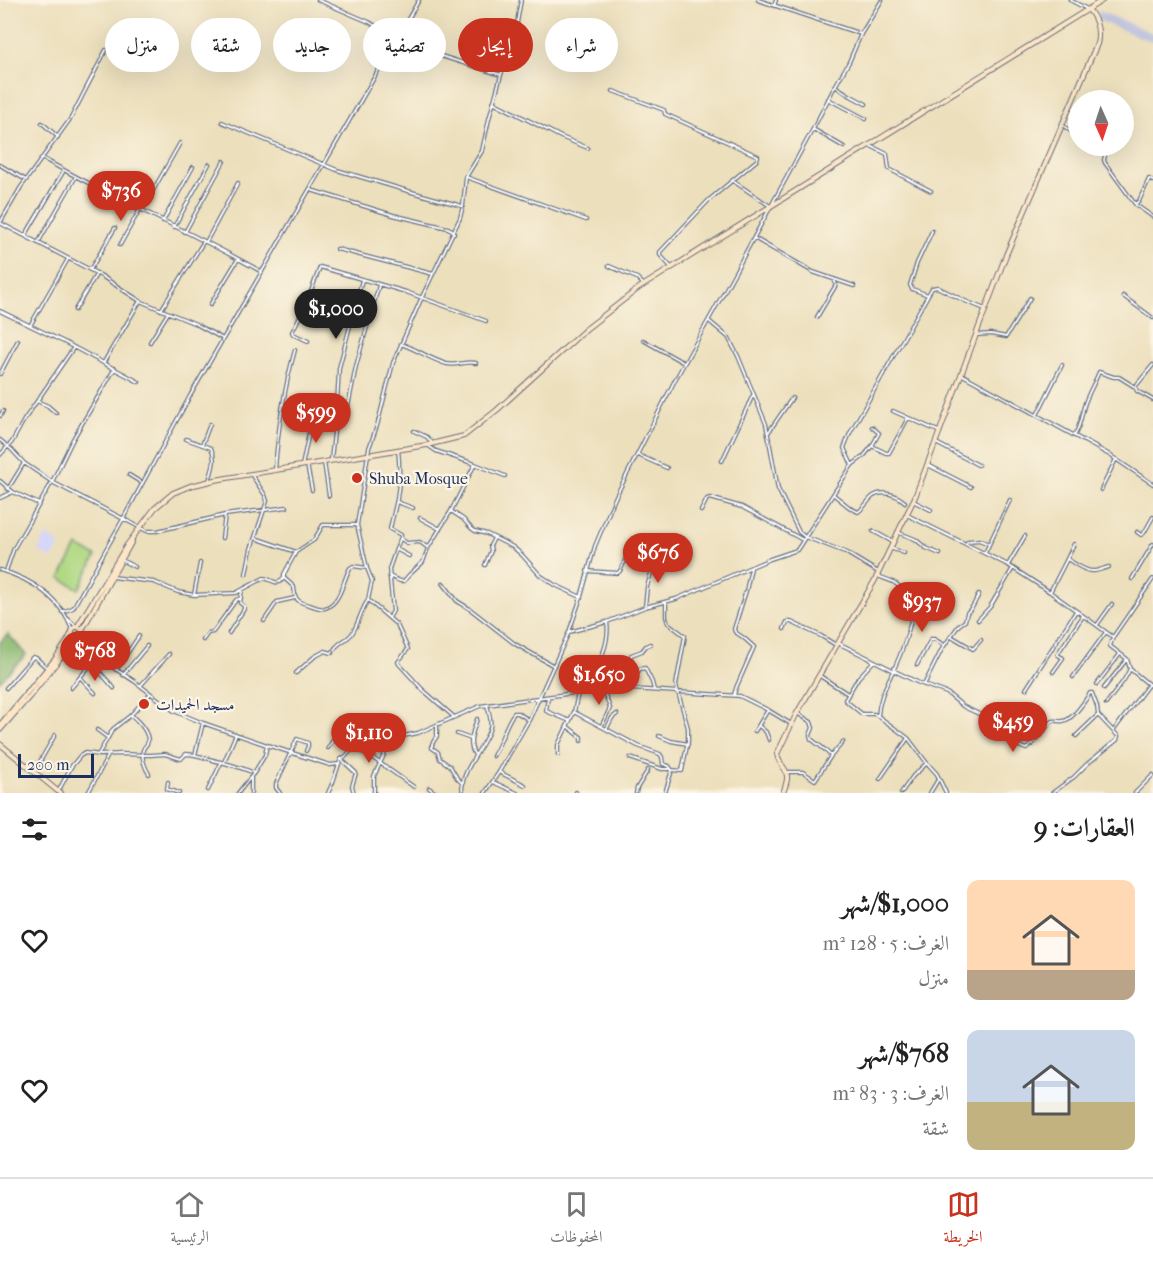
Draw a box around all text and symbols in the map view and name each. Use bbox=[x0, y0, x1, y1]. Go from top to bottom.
chip: منزل bbox=[105, 18, 179, 72]
chip: شقة bbox=[191, 18, 261, 72]
chip: جديد bbox=[273, 18, 351, 72]
chip: تصفية bbox=[363, 18, 446, 72]
chip: إيجار bbox=[458, 18, 533, 72]
chip: شراء bbox=[545, 18, 618, 72]
north arrow bbox=[1068, 90, 1134, 156]
map controls bbox=[1068, 90, 1134, 156]
pin: $736 bbox=[85, 171, 157, 222]
text: $736 bbox=[101, 179, 141, 202]
pin: $1,000 bbox=[287, 289, 385, 340]
text: $1,000 bbox=[308, 297, 364, 320]
pin: $599 bbox=[280, 393, 352, 444]
text: $599 bbox=[296, 401, 336, 424]
place label: Shuba Mosque bbox=[369, 469, 468, 488]
marker: Shuba Mosque bbox=[350, 471, 364, 485]
pin: $676 bbox=[622, 533, 694, 584]
text: $676 bbox=[637, 541, 679, 564]
pin: $937 bbox=[886, 582, 958, 633]
text: $937 bbox=[902, 590, 942, 613]
pin: $768 bbox=[59, 631, 131, 682]
text: $768 bbox=[74, 639, 116, 662]
pin: $1,650 bbox=[550, 655, 648, 706]
text: $1,650 bbox=[573, 663, 625, 686]
place label: مسجد الحميدات bbox=[156, 695, 234, 714]
marker: مسجد الحميدات bbox=[137, 697, 151, 711]
pin: $459 bbox=[977, 702, 1049, 753]
text: $459 bbox=[992, 710, 1034, 733]
pin: $1,110 bbox=[320, 713, 418, 764]
text: $1,110 bbox=[345, 721, 393, 744]
scale bar bbox=[18, 751, 94, 778]
text: 200 m bbox=[27, 755, 70, 774]
text: العقارات: 9 bbox=[1034, 812, 1135, 843]
icon: filters bbox=[18, 813, 51, 846]
text: $1,000/شهر bbox=[841, 888, 949, 919]
icon: home bbox=[1015, 904, 1087, 976]
icon: heart bbox=[18, 924, 51, 957]
text: الغرف: 5 · 128 m² bbox=[823, 932, 949, 955]
text: منزل bbox=[918, 967, 949, 990]
text: $768/شهر bbox=[859, 1038, 949, 1069]
icon: home bbox=[1015, 1054, 1087, 1126]
icon: heart bbox=[18, 1074, 51, 1107]
text: الغرف: 3 · 83 m² bbox=[833, 1082, 949, 1105]
text: شقة bbox=[923, 1117, 949, 1140]
tab: الرئيسية bbox=[170, 1188, 209, 1252]
tab: المحفوظات bbox=[550, 1188, 603, 1252]
tab: الخريطة bbox=[944, 1188, 983, 1252]

